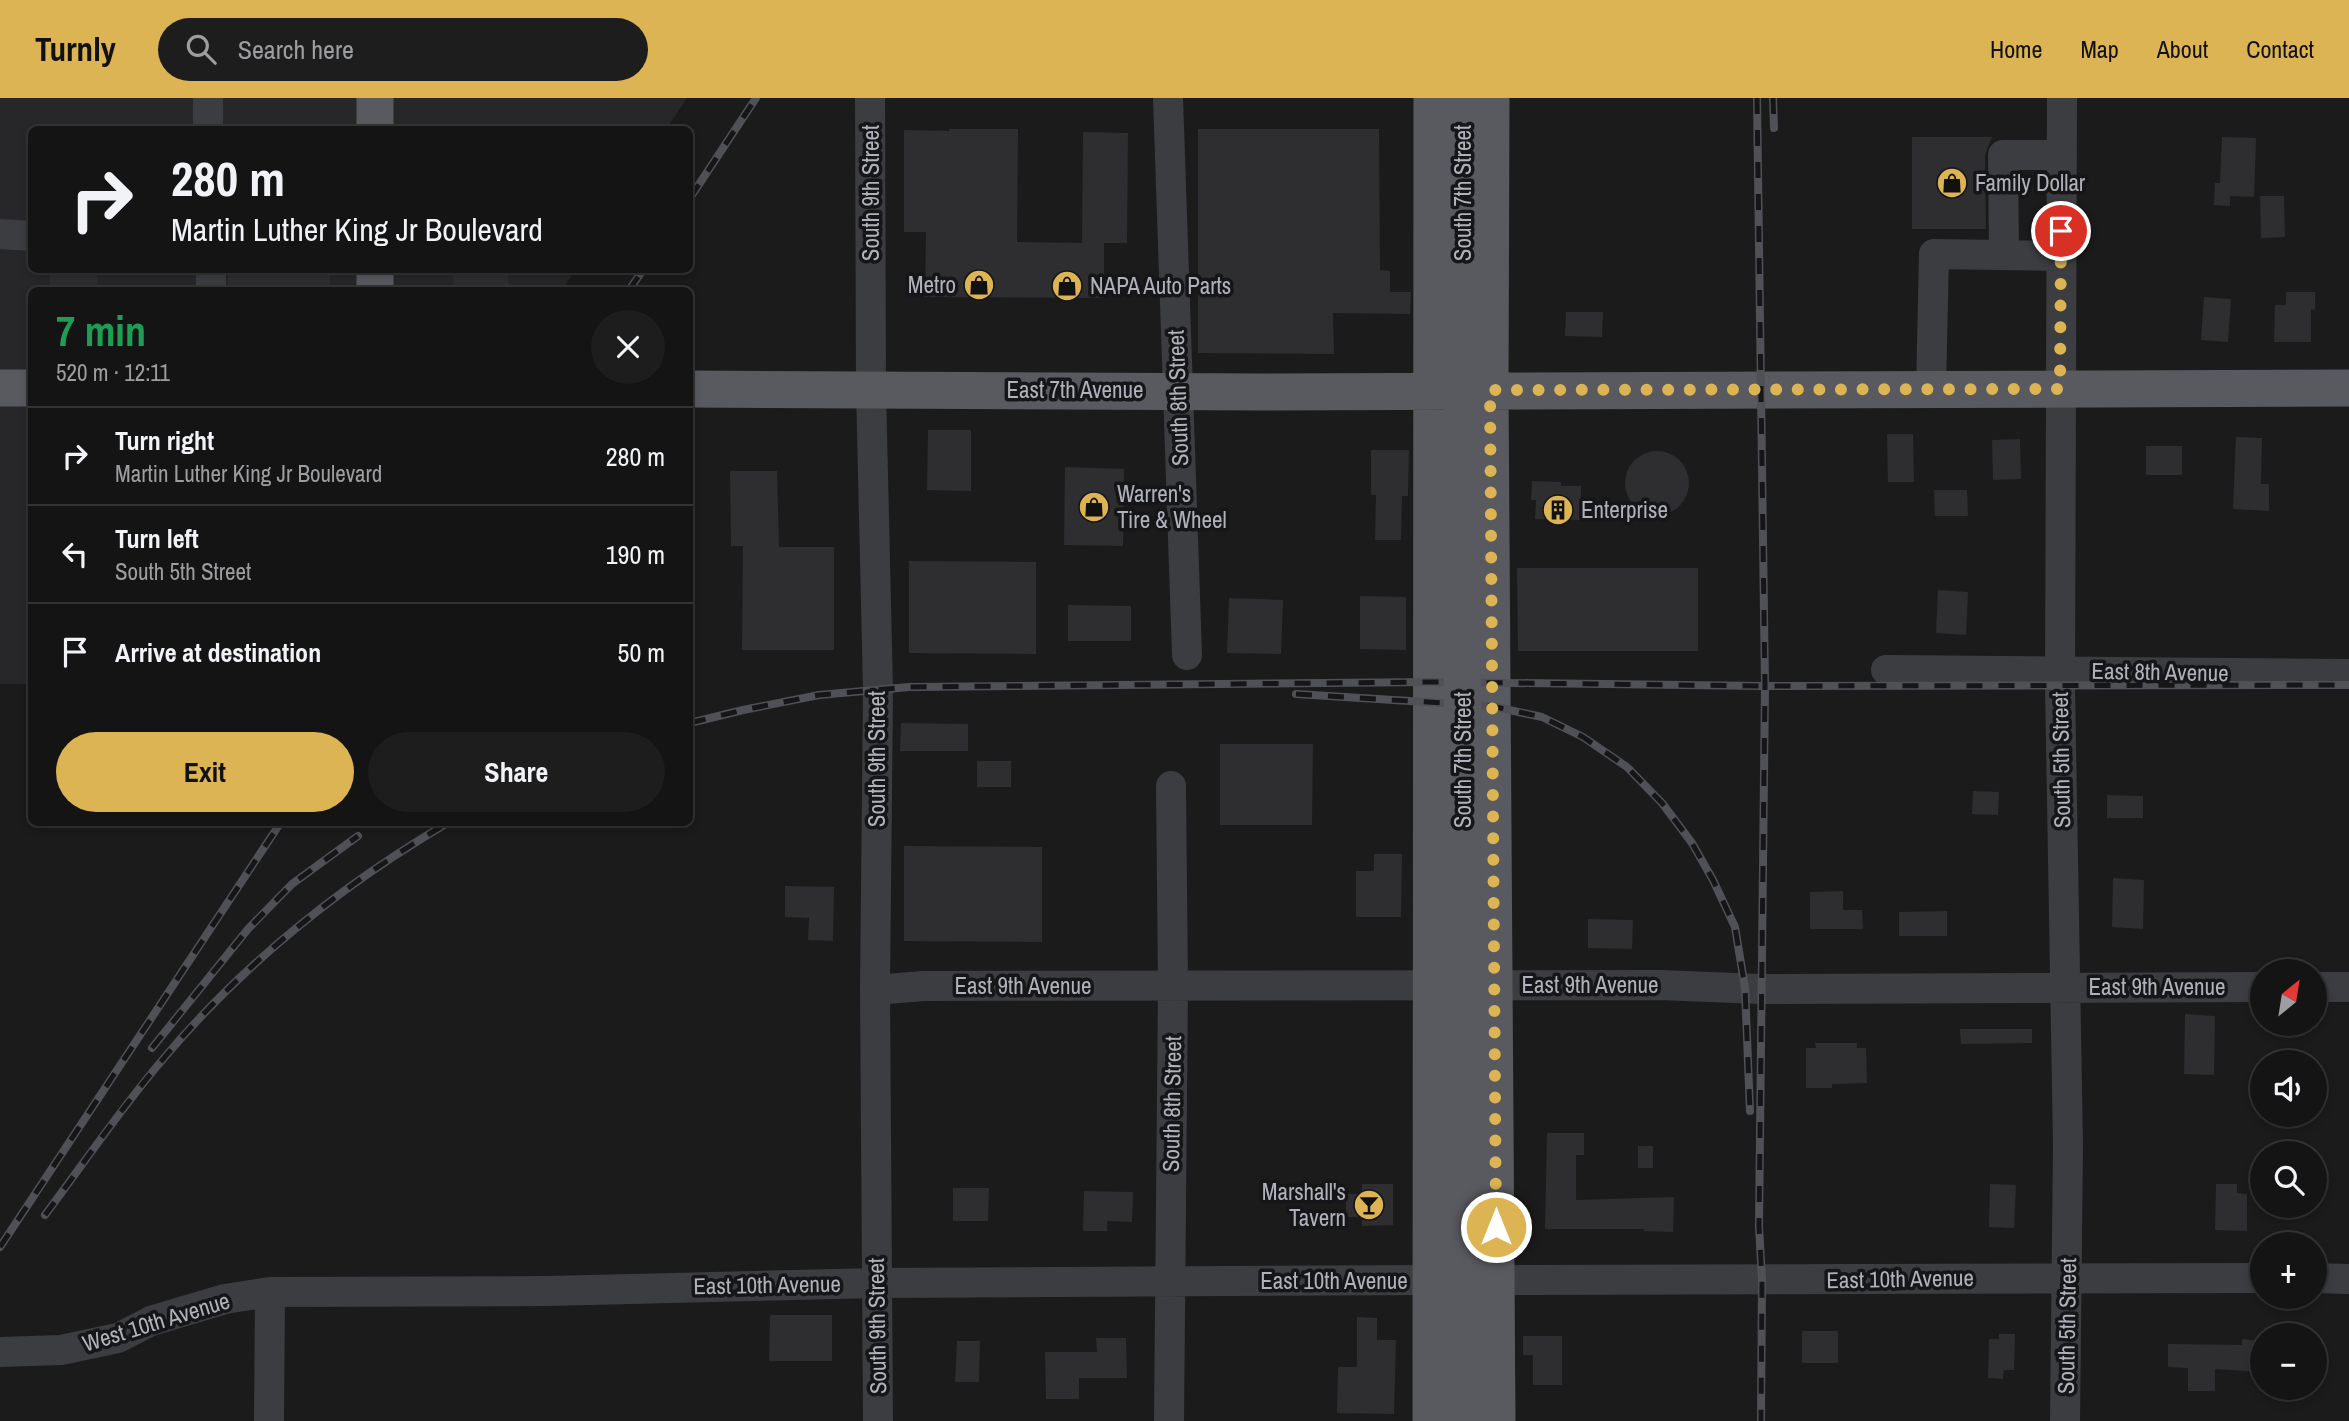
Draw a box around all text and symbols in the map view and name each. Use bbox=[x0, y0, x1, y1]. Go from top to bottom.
search box bbox=[158, 18, 648, 81]
text: Turnly bbox=[35, 27, 116, 71]
icon: search bbox=[182, 30, 220, 68]
text: Search here bbox=[238, 32, 354, 67]
text: Home bbox=[1990, 33, 2042, 65]
text: Map bbox=[2080, 33, 2119, 65]
text: About bbox=[2157, 33, 2208, 65]
text: Contact bbox=[2246, 33, 2314, 65]
street label: South 9th Street bbox=[855, 125, 886, 261]
street label: South 7th Street bbox=[1447, 125, 1478, 261]
text: 280 m bbox=[171, 145, 285, 211]
icon: right bbox=[56, 154, 147, 245]
shop icon: Family Dollar bbox=[1935, 166, 1969, 200]
place label: Family Dollar bbox=[1975, 167, 2086, 198]
pin bbox=[2031, 201, 2091, 261]
text: Martin Luther King Jr Boulevard bbox=[171, 208, 543, 251]
icon: arrive bbox=[2042, 212, 2080, 250]
shop icon: Metro bbox=[962, 268, 996, 302]
place label: Metro bbox=[908, 269, 956, 300]
shop icon: NAPA Auto Parts bbox=[1050, 269, 1084, 303]
place label: NAPA Auto Parts bbox=[1090, 270, 1231, 301]
text: 7 min bbox=[56, 303, 146, 359]
button: close bbox=[591, 310, 665, 384]
street label: South 8th Street bbox=[1160, 329, 1195, 467]
text: 520 m · 12:11 bbox=[56, 357, 170, 388]
street label: East 7th Avenue bbox=[1006, 374, 1144, 405]
text: Turn right bbox=[115, 423, 214, 458]
icon: right bbox=[56, 437, 94, 475]
text: 280 m bbox=[606, 439, 665, 474]
text: Martin Luther King Jr Boulevard bbox=[115, 458, 382, 489]
place label: Warren's Tire & Wheel bbox=[1117, 478, 1227, 535]
shop icon: Warren's Tire & Wheel bbox=[1077, 490, 1111, 524]
building icon: Enterprise bbox=[1541, 493, 1575, 527]
place label: Enterprise bbox=[1581, 494, 1668, 525]
text: Turn left bbox=[115, 521, 199, 556]
icon: left bbox=[56, 535, 94, 573]
text: 190 m bbox=[606, 537, 665, 572]
text: South 5th Street bbox=[115, 556, 251, 587]
icon: arrive bbox=[56, 633, 94, 671]
text: Arrive at destination bbox=[115, 635, 321, 670]
text: 50 m bbox=[618, 635, 665, 670]
street label: East 8th Avenue bbox=[2091, 655, 2229, 688]
street label: South 9th Street bbox=[861, 691, 892, 827]
street label: South 7th Street bbox=[1447, 692, 1478, 828]
street label: South 5th Street bbox=[2044, 692, 2077, 828]
button: Exit bbox=[56, 732, 354, 812]
button: Share bbox=[368, 732, 665, 812]
north arrow bbox=[2250, 959, 2328, 1036]
map controls bbox=[2250, 959, 2327, 1400]
street label: East 9th Avenue bbox=[1521, 969, 1659, 1000]
street label: East 9th Avenue bbox=[954, 970, 1092, 1001]
street label: East 9th Avenue bbox=[2088, 971, 2226, 1002]
street label: South 8th Street bbox=[1155, 1036, 1188, 1172]
button: sound bbox=[2250, 1050, 2327, 1127]
button: search bbox=[2250, 1141, 2327, 1218]
place label: Marshall's Tavern bbox=[1262, 1176, 1346, 1233]
bar icon: Marshall's Tavern bbox=[1352, 1188, 1386, 1222]
position arrow bbox=[1459, 1190, 1533, 1264]
button: + bbox=[2250, 1232, 2327, 1309]
street label: South 9th Street bbox=[860, 1258, 893, 1394]
street label: South 5th Street bbox=[2050, 1258, 2083, 1394]
street label: East 10th Avenue bbox=[1826, 1262, 1974, 1295]
street label: East 10th Avenue bbox=[1260, 1265, 1408, 1296]
street label: East 10th Avenue bbox=[693, 1268, 841, 1301]
street label: West 10th Avenue bbox=[78, 1284, 233, 1359]
button: − bbox=[2250, 1323, 2327, 1400]

